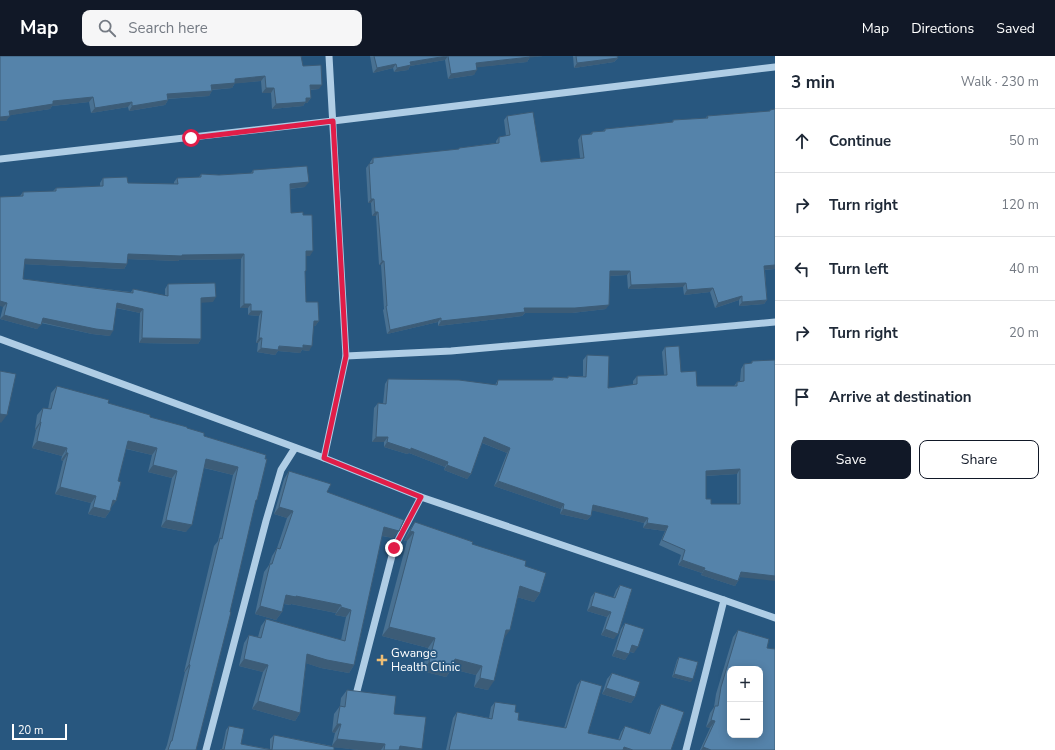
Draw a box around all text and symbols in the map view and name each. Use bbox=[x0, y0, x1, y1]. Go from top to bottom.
search box bbox=[82, 10, 362, 46]
text: Map bbox=[20, 15, 58, 41]
icon: search bbox=[96, 17, 118, 39]
text: Search here bbox=[128, 18, 208, 38]
text: Map bbox=[862, 19, 889, 38]
text: Directions bbox=[911, 19, 974, 38]
text: Saved bbox=[996, 19, 1035, 38]
text: 3 min bbox=[791, 71, 835, 94]
text: Walk · 230 m bbox=[961, 73, 1039, 91]
route start bbox=[182, 129, 200, 147]
icon: ahead bbox=[791, 130, 813, 152]
text: Continue bbox=[829, 131, 891, 151]
text: 50 m bbox=[1009, 132, 1039, 150]
icon: right bbox=[791, 194, 813, 216]
text: Turn right bbox=[829, 195, 898, 215]
text: 120 m bbox=[1001, 196, 1039, 214]
icon: left bbox=[791, 258, 813, 280]
text: Turn left bbox=[829, 259, 888, 279]
text: 40 m bbox=[1009, 260, 1039, 278]
icon: right bbox=[791, 322, 813, 344]
text: Turn right bbox=[829, 323, 898, 343]
text: 20 m bbox=[1009, 324, 1039, 342]
icon: arrive bbox=[791, 386, 813, 408]
text: Arrive at destination bbox=[829, 387, 972, 407]
button: Save bbox=[791, 440, 911, 479]
button: Share bbox=[919, 440, 1039, 479]
route end bbox=[385, 539, 403, 557]
place label: Gwange Health Clinic bbox=[391, 645, 460, 675]
marker: Gwange Health Clinic bbox=[376, 654, 388, 666]
map controls bbox=[727, 666, 763, 738]
button: + bbox=[727, 666, 763, 702]
button: − bbox=[727, 702, 763, 738]
scale bar bbox=[12, 722, 67, 741]
text: 20 m bbox=[18, 723, 43, 738]

